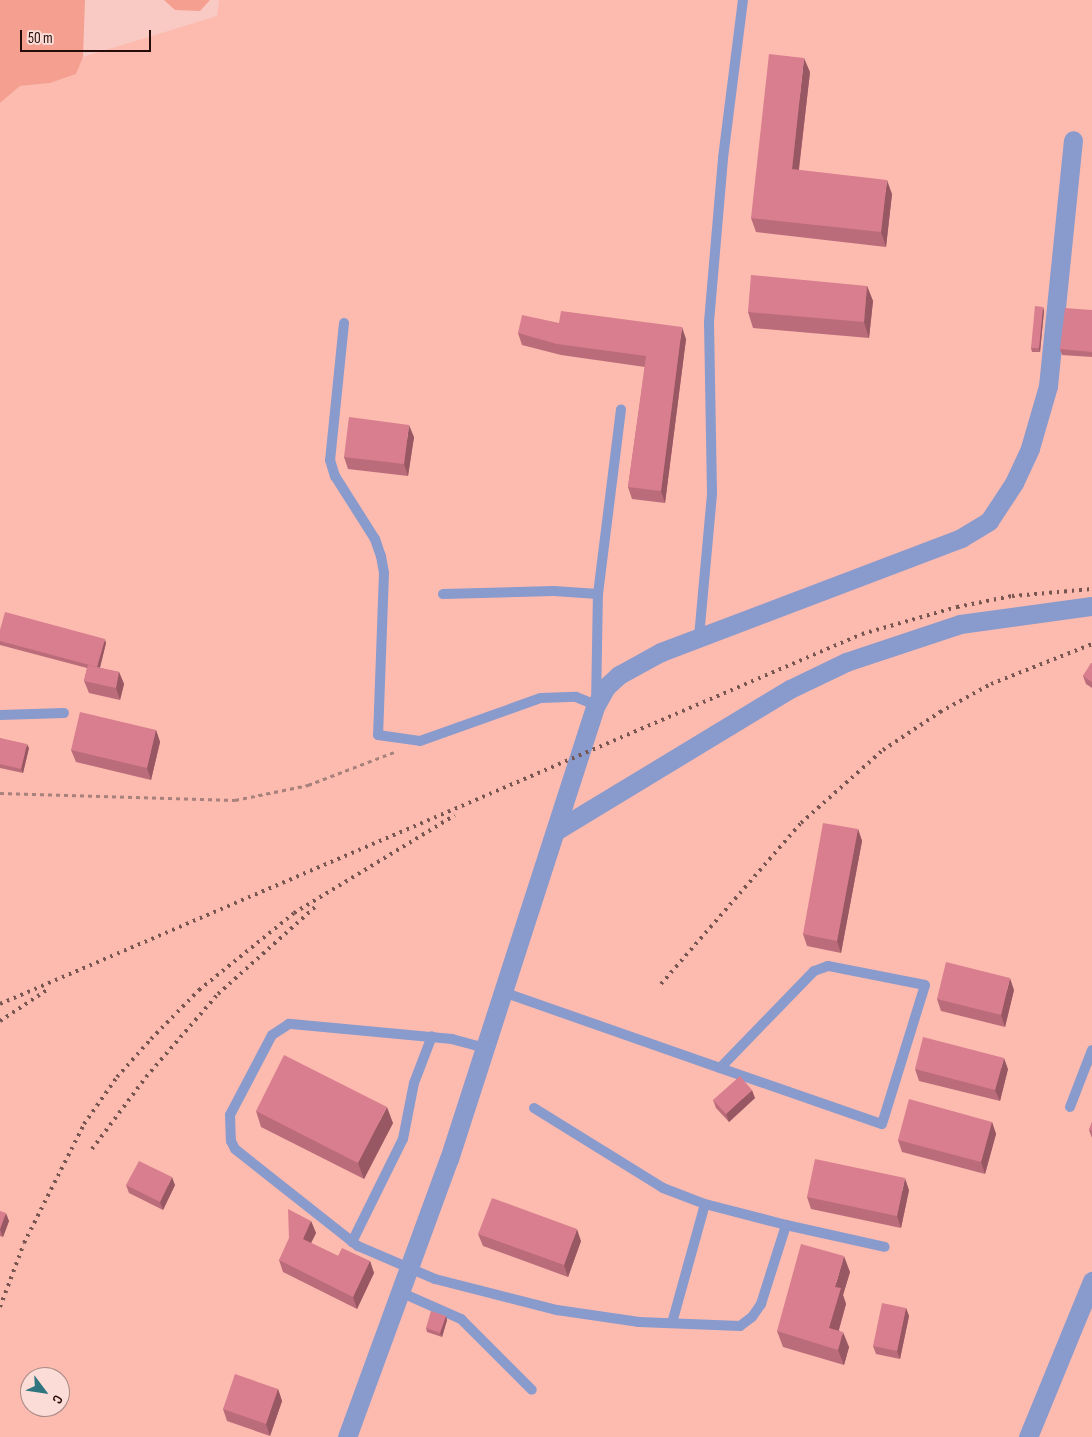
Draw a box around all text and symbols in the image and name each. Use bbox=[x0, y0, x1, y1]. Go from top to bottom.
scale bar bbox=[22, 20, 154, 52]
text: 50 m bbox=[28, 29, 53, 48]
north arrow bbox=[20, 1367, 70, 1417]
text: С bbox=[48, 1392, 67, 1407]

